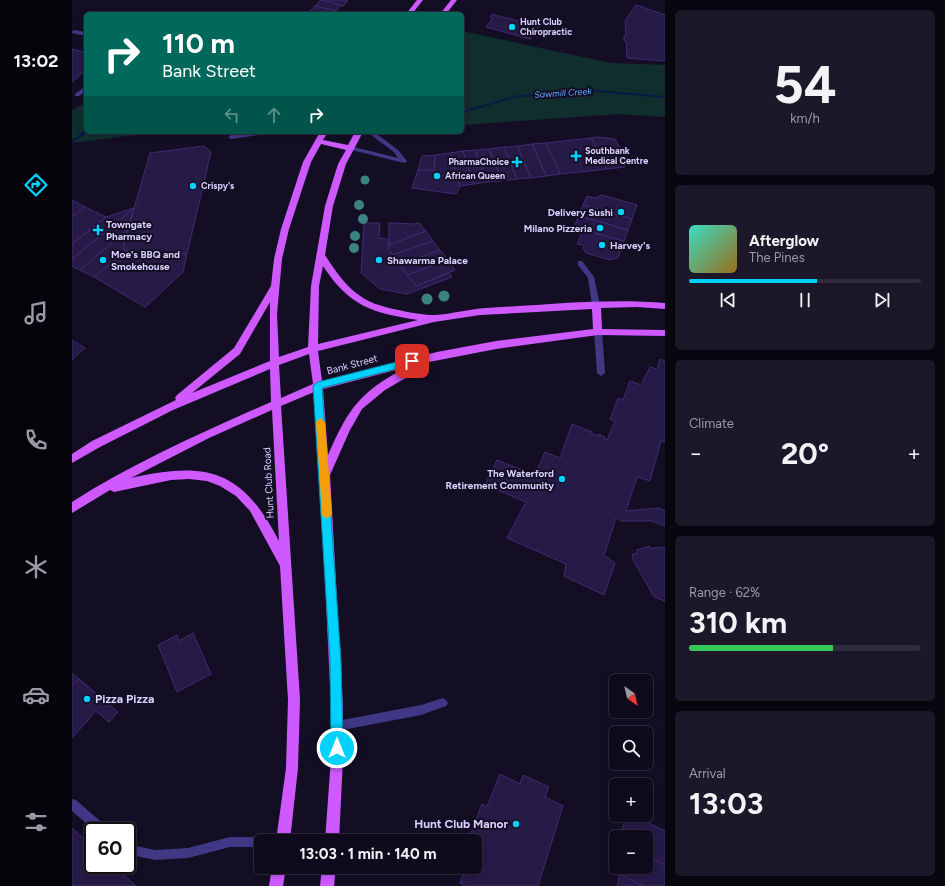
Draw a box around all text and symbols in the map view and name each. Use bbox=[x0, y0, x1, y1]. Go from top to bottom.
place label: Hunt Club Chiropractic bbox=[520, 16, 572, 37]
marker: Hunt Club Chiropractic bbox=[507, 22, 517, 32]
text: 110 m bbox=[162, 26, 235, 60]
icon: right bbox=[96, 28, 148, 80]
text: 13:02 bbox=[13, 50, 59, 72]
text: 54 bbox=[773, 54, 837, 116]
text: Bank Street bbox=[162, 60, 256, 82]
water label: Sawmill Creek bbox=[534, 85, 593, 100]
icon: left bbox=[221, 104, 243, 126]
icon: ahead bbox=[263, 104, 285, 126]
icon: right bbox=[305, 104, 327, 126]
text: km/h bbox=[790, 111, 820, 126]
place label: Southbank Medical Centre bbox=[585, 145, 648, 166]
marker: Southbank Medical Centre bbox=[570, 150, 582, 162]
place label: PharmaChoice bbox=[448, 156, 509, 167]
marker: PharmaChoice bbox=[512, 157, 522, 167]
place label: African Queen bbox=[445, 170, 505, 181]
icon: directions bbox=[22, 171, 50, 199]
marker: African Queen bbox=[432, 171, 442, 181]
place label: Crispy's bbox=[201, 180, 235, 191]
marker: Crispy's bbox=[188, 181, 198, 191]
place label: Delivery Sushi bbox=[548, 206, 613, 219]
marker: Delivery Sushi bbox=[616, 207, 626, 217]
place label: Towngate Pharmacy bbox=[106, 218, 152, 243]
place label: Milano Pizzeria bbox=[524, 222, 592, 235]
marker: Milano Pizzeria bbox=[595, 223, 605, 233]
marker: Towngate Pharmacy bbox=[93, 225, 103, 235]
text: Afterglow bbox=[749, 232, 819, 250]
place label: Harvey's bbox=[610, 239, 651, 252]
marker: Harvey's bbox=[597, 240, 607, 250]
place label: Moe's BBQ and Smokehouse bbox=[111, 248, 180, 273]
text: The Pines bbox=[749, 250, 805, 265]
place label: Shawarma Palace bbox=[387, 254, 468, 267]
marker: Moe's BBQ and Smokehouse bbox=[98, 255, 108, 265]
marker: Shawarma Palace bbox=[374, 255, 384, 265]
icon: previous bbox=[717, 289, 739, 311]
icon: pause bbox=[794, 289, 816, 311]
icon: next bbox=[871, 289, 893, 311]
icon: music bbox=[22, 299, 50, 327]
pin bbox=[395, 344, 429, 378]
icon: arrive bbox=[401, 350, 423, 372]
street label: Bank Street bbox=[325, 351, 379, 378]
text: Climate bbox=[689, 416, 734, 431]
icon: phone bbox=[22, 426, 50, 454]
text: 20° bbox=[781, 435, 829, 472]
text: − bbox=[689, 440, 703, 467]
text: + bbox=[907, 440, 921, 467]
street label: Hunt Club Road bbox=[260, 447, 277, 519]
place label: The Waterford Retirement Community bbox=[445, 467, 554, 492]
marker: The Waterford Retirement Community bbox=[557, 474, 567, 484]
icon: climate bbox=[22, 553, 50, 581]
text: Range · 62% bbox=[689, 585, 760, 600]
text: 310 km bbox=[689, 604, 787, 641]
north arrow bbox=[609, 674, 653, 718]
map controls bbox=[609, 674, 653, 874]
icon: car bbox=[22, 681, 50, 709]
place label: Pizza Pizza bbox=[95, 692, 154, 706]
marker: Pizza Pizza bbox=[82, 694, 92, 704]
button: search bbox=[609, 726, 653, 770]
position arrow bbox=[316, 727, 358, 769]
text: Arrival bbox=[689, 766, 726, 781]
button: + bbox=[609, 778, 653, 822]
text: 13:03 bbox=[689, 785, 764, 822]
icon: filters bbox=[22, 808, 50, 836]
place label: Hunt Club Manor bbox=[414, 817, 508, 831]
marker: Hunt Club Manor bbox=[511, 819, 521, 829]
speed limit sign: 60 bbox=[84, 822, 136, 874]
button: − bbox=[609, 830, 653, 874]
text: 13:03 · 1 min · 140 m bbox=[300, 845, 436, 863]

